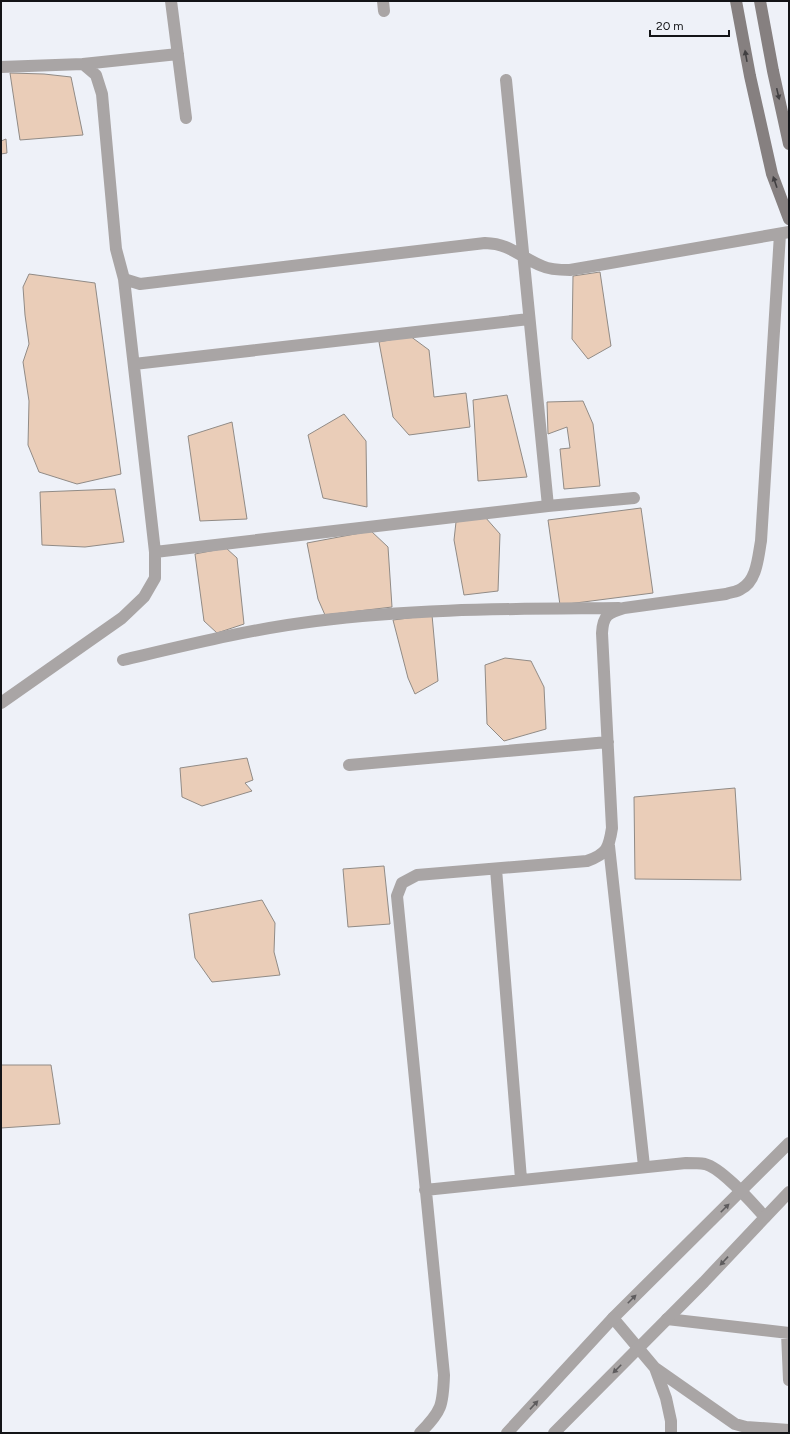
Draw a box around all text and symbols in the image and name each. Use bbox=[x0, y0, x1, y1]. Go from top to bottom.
scale bar bbox=[650, 12, 729, 38]
text: 20 m bbox=[656, 19, 684, 33]
one-way arrow bbox=[743, 50, 749, 62]
one-way arrow bbox=[775, 88, 781, 100]
one-way arrow bbox=[772, 176, 778, 188]
one-way arrow bbox=[720, 1203, 730, 1213]
one-way arrow bbox=[719, 1256, 728, 1266]
one-way arrow bbox=[628, 1295, 637, 1304]
one-way arrow bbox=[612, 1364, 622, 1374]
one-way arrow bbox=[529, 1400, 539, 1410]

